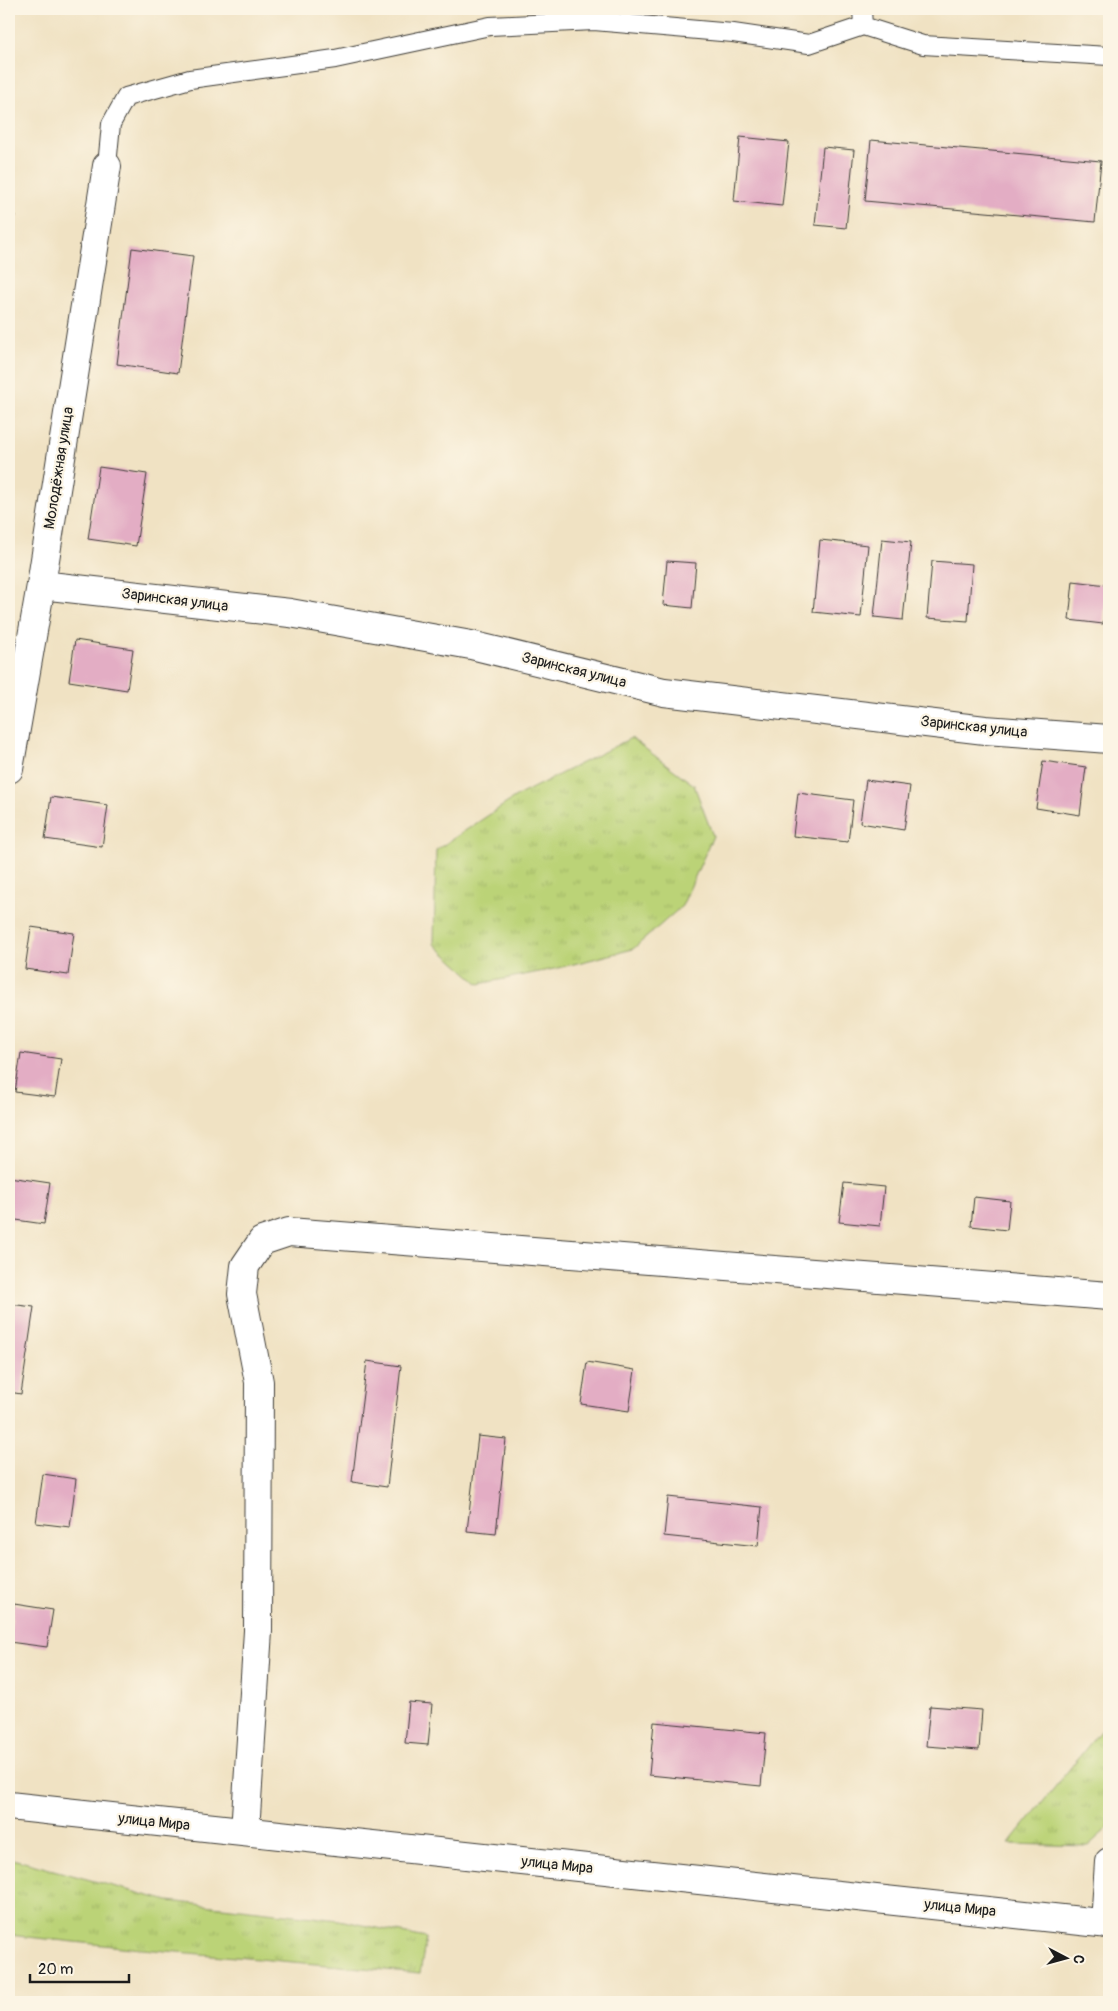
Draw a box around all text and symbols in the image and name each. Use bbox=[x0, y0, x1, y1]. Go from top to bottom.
street label: Молодёжная улица bbox=[40, 405, 78, 531]
street label: Заринская улица bbox=[121, 584, 229, 616]
street label: Заринская улица bbox=[520, 648, 628, 692]
street label: Заринская улица bbox=[920, 712, 1028, 742]
street label: улица Мира bbox=[116, 1809, 191, 1835]
street label: улица Мира bbox=[519, 1852, 594, 1878]
street label: улица Мира bbox=[922, 1895, 997, 1921]
north arrow bbox=[1040, 1934, 1090, 1984]
scale bar bbox=[30, 1951, 129, 1983]
text: С bbox=[1069, 1954, 1087, 1965]
text: 20 m bbox=[38, 1960, 73, 1979]

